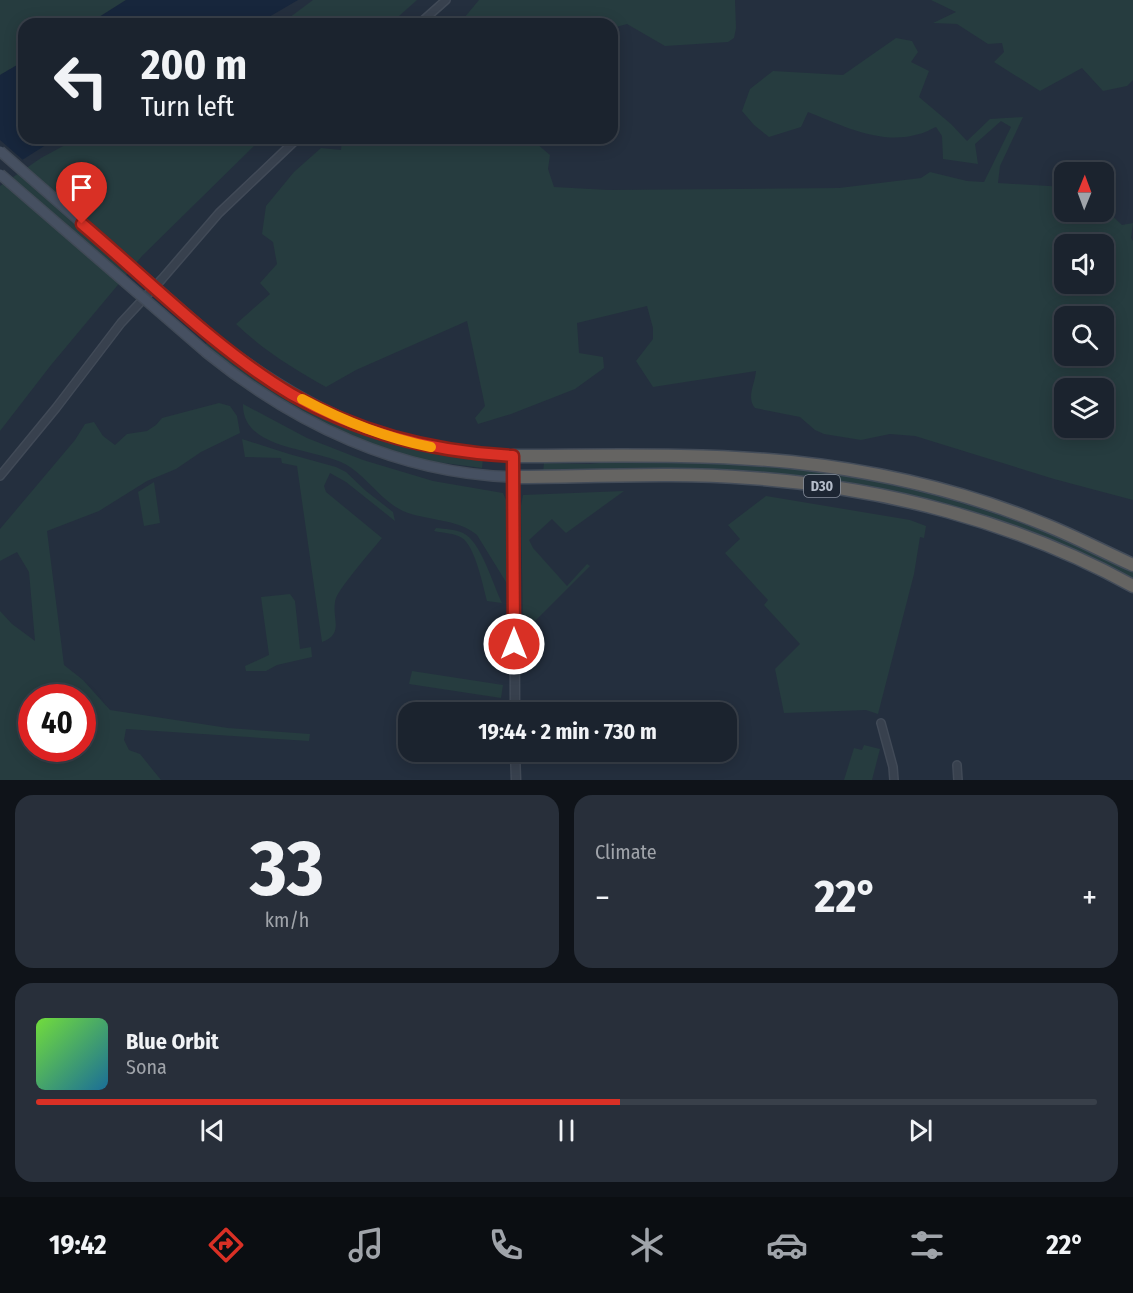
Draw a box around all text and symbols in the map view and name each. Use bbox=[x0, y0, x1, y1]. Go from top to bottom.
text: 200 m bbox=[141, 40, 247, 90]
icon: left bbox=[42, 42, 120, 120]
text: Turn left bbox=[141, 91, 234, 123]
pin bbox=[56, 162, 107, 224]
north arrow bbox=[1054, 162, 1114, 222]
map controls bbox=[1054, 162, 1114, 438]
icon: arrive bbox=[65, 171, 98, 204]
button: sound bbox=[1054, 234, 1114, 294]
button: search bbox=[1054, 306, 1114, 366]
button: layers bbox=[1054, 378, 1114, 438]
road number: D30 bbox=[804, 475, 840, 497]
position arrow bbox=[482, 612, 546, 676]
speed limit sign: 40 bbox=[18, 684, 96, 762]
text: 19:44 · 2 min · 730 m bbox=[478, 718, 657, 745]
text: 33 bbox=[250, 822, 324, 916]
text: Climate bbox=[595, 840, 657, 864]
text: 22° bbox=[815, 870, 877, 924]
text: − bbox=[595, 878, 610, 918]
text: + bbox=[1082, 878, 1097, 918]
text: km/h bbox=[265, 908, 309, 932]
text: Blue Orbit bbox=[126, 1028, 219, 1055]
text: Sona bbox=[126, 1055, 167, 1079]
icon: previous bbox=[196, 1114, 229, 1147]
icon: pause bbox=[550, 1114, 583, 1147]
icon: next bbox=[904, 1114, 937, 1147]
icon: directions bbox=[205, 1224, 247, 1266]
icon: music bbox=[345, 1224, 387, 1266]
icon: phone bbox=[485, 1224, 527, 1266]
icon: climate bbox=[626, 1224, 668, 1266]
icon: car bbox=[766, 1224, 808, 1266]
icon: filters bbox=[906, 1224, 948, 1266]
text: 19:42 bbox=[49, 1229, 107, 1261]
text: 22° bbox=[1046, 1229, 1084, 1261]

